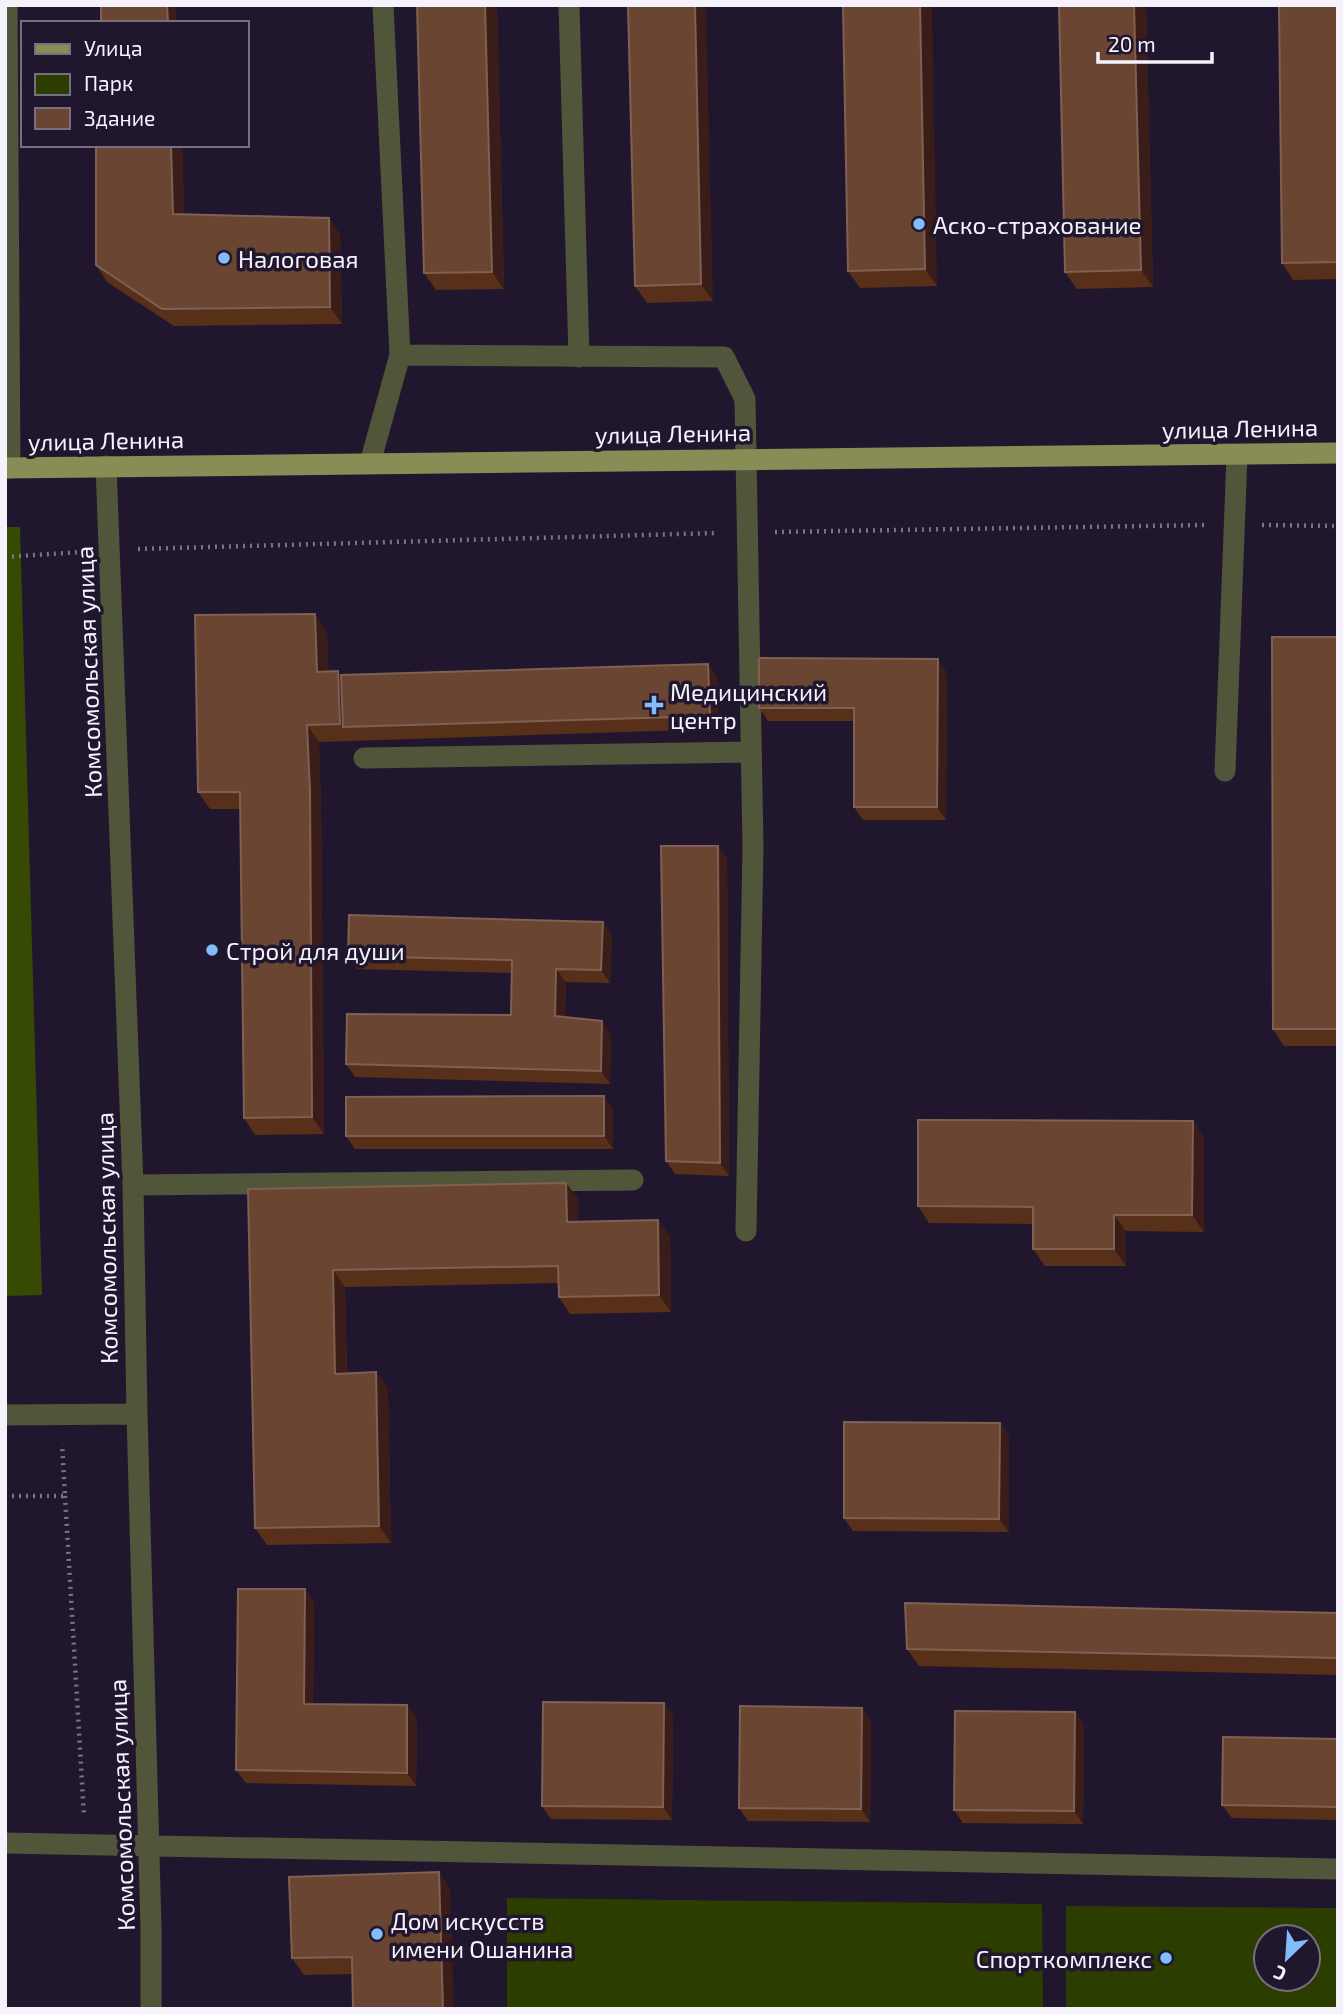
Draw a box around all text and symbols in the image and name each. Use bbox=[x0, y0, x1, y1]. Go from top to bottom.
legend bbox=[21, 21, 248, 147]
scale bar bbox=[1098, 21, 1212, 65]
text: 20 m bbox=[1108, 31, 1156, 56]
text: Улица bbox=[84, 35, 143, 60]
text: Парк bbox=[84, 70, 133, 95]
text: Здание bbox=[84, 105, 155, 130]
place label: Аско-страхование bbox=[933, 210, 1141, 239]
marker: Аско-страхование bbox=[911, 216, 927, 232]
place label: Налоговая bbox=[238, 244, 359, 273]
marker: Налоговая bbox=[216, 250, 232, 266]
street label: улица Ленина bbox=[1162, 412, 1318, 445]
street label: улица Ленина bbox=[595, 417, 751, 450]
street label: улица Ленина bbox=[28, 424, 184, 457]
street label: Комсомольская улица bbox=[69, 546, 108, 798]
place label: Медицинский центр bbox=[670, 677, 827, 734]
marker: Медицинский центр bbox=[644, 695, 664, 715]
place label: Строй для души bbox=[226, 936, 405, 966]
marker: Строй для души bbox=[204, 942, 220, 958]
street label: Комсомольская улица bbox=[89, 1112, 124, 1364]
street label: Комсомольская улица bbox=[102, 1679, 141, 1931]
place label: Дом искусств имени Ошанина bbox=[391, 1906, 573, 1963]
north arrow bbox=[1252, 1923, 1322, 1993]
marker: Дом искусств имени Ошанина bbox=[369, 1926, 385, 1942]
place label: Спорткомплекс bbox=[976, 1944, 1152, 1973]
marker: Спорткомплекс bbox=[1158, 1950, 1174, 1966]
text: С bbox=[1270, 1961, 1290, 1987]

